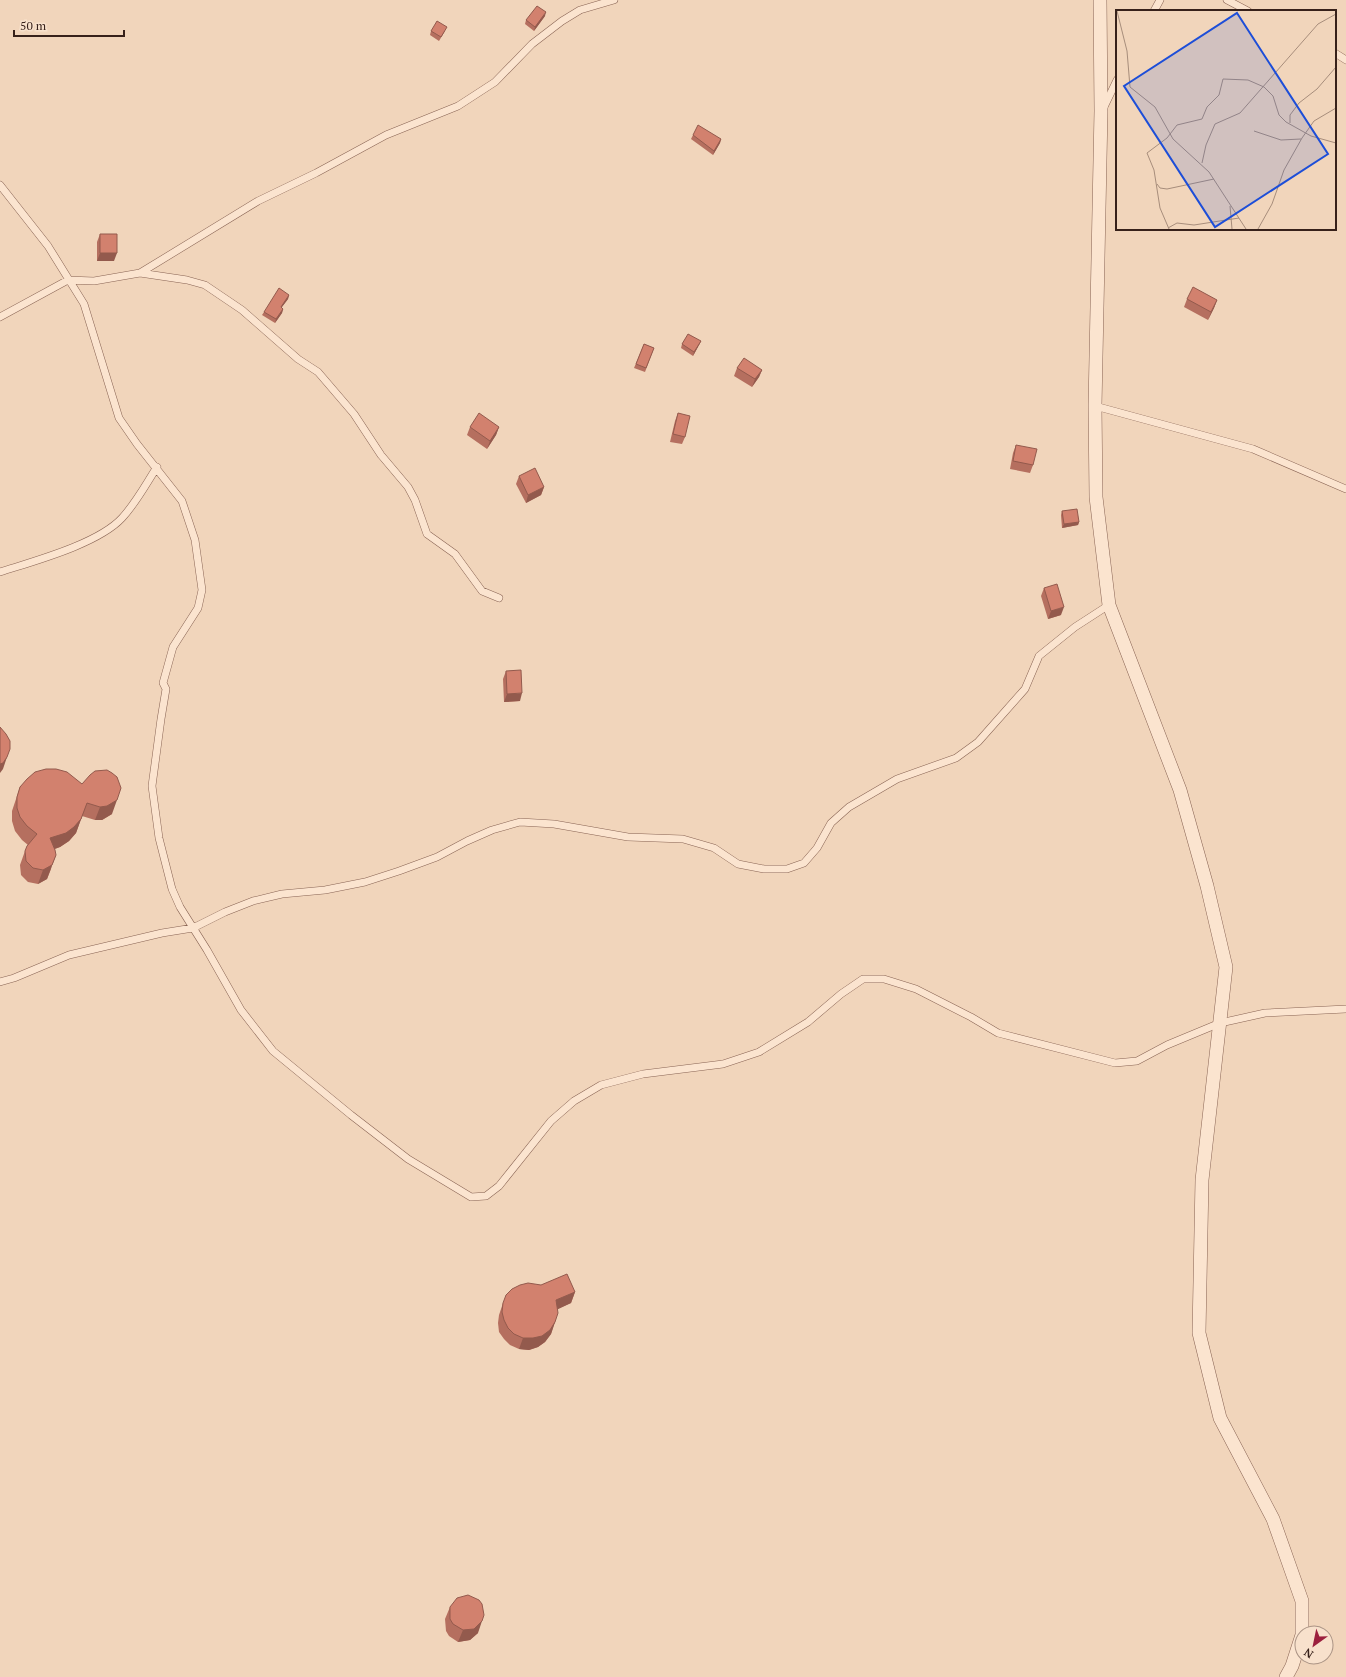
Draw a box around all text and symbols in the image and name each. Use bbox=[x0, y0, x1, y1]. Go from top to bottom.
inset map bbox=[1116, 10, 1336, 230]
scale bar bbox=[14, 12, 124, 38]
text: 50 m bbox=[20, 18, 47, 33]
north arrow bbox=[1294, 1625, 1334, 1665]
text: N bbox=[1301, 1645, 1316, 1662]

